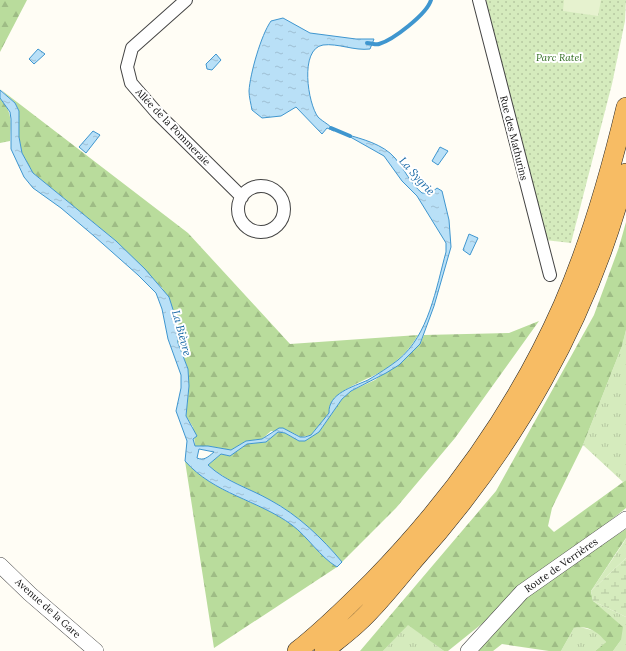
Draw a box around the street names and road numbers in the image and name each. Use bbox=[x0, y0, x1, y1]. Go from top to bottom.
street label: Allée de la Pommeraie bbox=[132, 85, 214, 169]
street label: Rue des Mathurins bbox=[497, 94, 531, 182]
street label: Route de Verrières bbox=[522, 535, 601, 595]
street label: Avenue de la Gare bbox=[12, 575, 84, 641]

